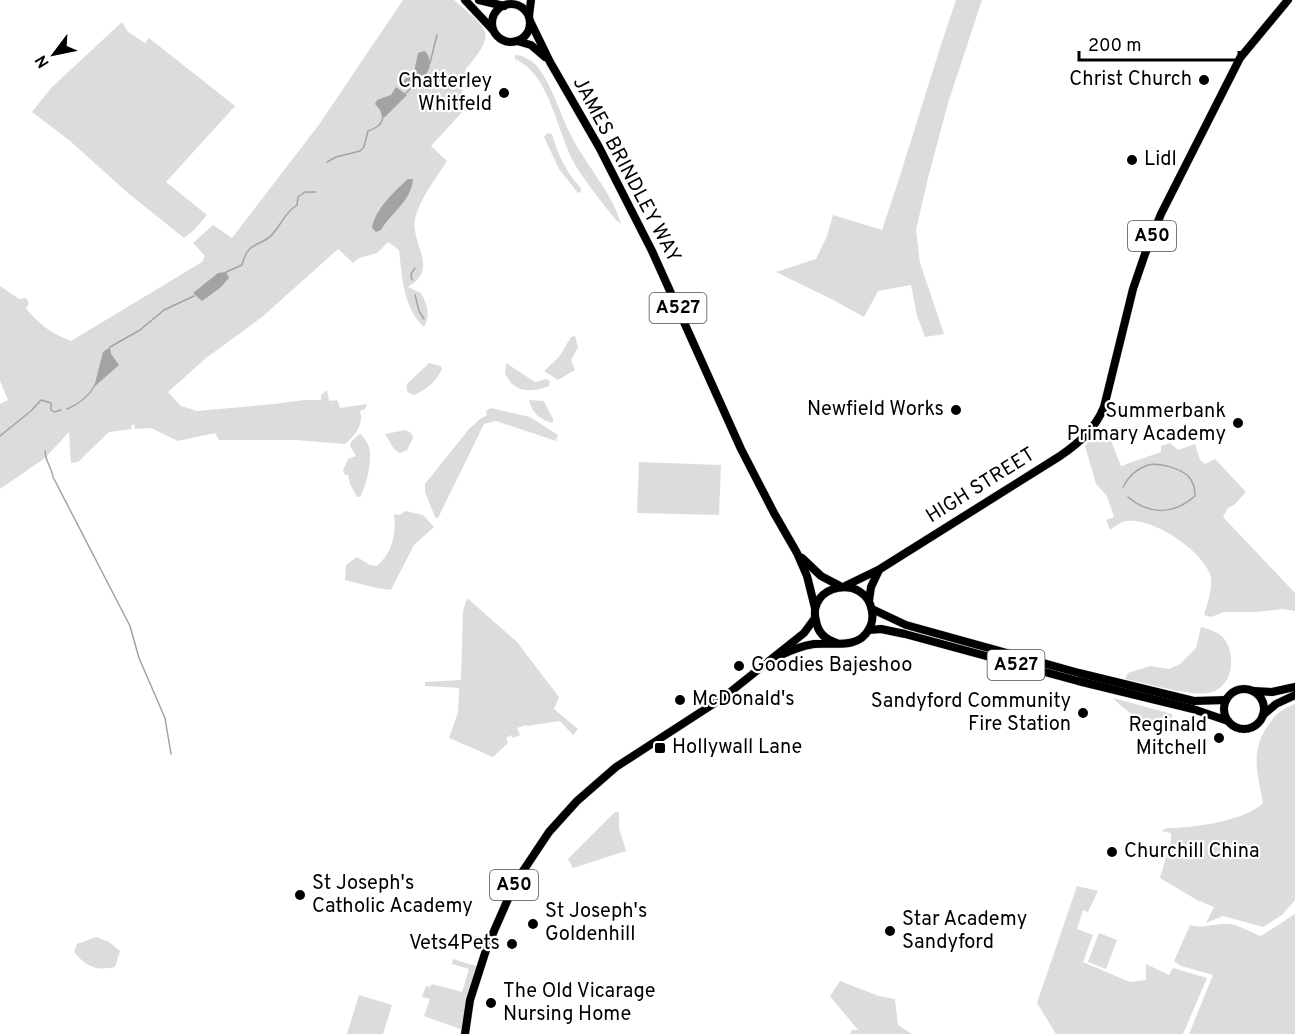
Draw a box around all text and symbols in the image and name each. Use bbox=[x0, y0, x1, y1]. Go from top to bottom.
north arrow bbox=[24, 24, 84, 84]
scale bar bbox=[1079, 24, 1240, 62]
text: 200 m bbox=[1088, 35, 1141, 58]
text: N bbox=[31, 51, 55, 71]
place label: Christ Church bbox=[1069, 67, 1192, 93]
place label: Chatterley Whitfeld bbox=[398, 69, 492, 118]
street label: JAMES BRINDLEY WAY bbox=[566, 72, 686, 268]
marker: Christ Church bbox=[1197, 73, 1211, 87]
marker: Chatterley Whitfeld bbox=[497, 86, 511, 100]
place label: Lidl bbox=[1144, 147, 1177, 173]
marker: Lidl bbox=[1125, 153, 1139, 167]
road number: A50 bbox=[1128, 221, 1176, 251]
road number: A527 bbox=[650, 293, 706, 323]
place label: Newfield Works bbox=[807, 397, 944, 423]
place label: Summerbank Primary Academy bbox=[1067, 399, 1226, 448]
marker: Newfield Works bbox=[949, 403, 963, 417]
marker: Summerbank Primary Academy bbox=[1231, 416, 1245, 430]
street label: HIGH STREET bbox=[922, 442, 1040, 530]
road number: A527 bbox=[988, 650, 1044, 680]
place label: Goodies Bajeshoo bbox=[751, 653, 912, 679]
marker: Goodies Bajeshoo bbox=[732, 659, 746, 673]
place label: McDonald's bbox=[692, 687, 795, 713]
place label: Sandyford Community Fire Station bbox=[871, 689, 1071, 738]
marker: McDonald's bbox=[673, 693, 687, 707]
marker: Sandyford Community Fire Station bbox=[1076, 706, 1090, 720]
place label: Reginald Mitchell bbox=[1128, 713, 1207, 762]
marker: Reginald Mitchell bbox=[1212, 731, 1226, 745]
place label: Hollywall Lane bbox=[672, 735, 802, 761]
marker: Hollywall Lane bbox=[653, 741, 667, 755]
place label: Churchill China bbox=[1124, 839, 1260, 865]
marker: Churchill China bbox=[1105, 845, 1119, 859]
road number: A50 bbox=[490, 870, 538, 900]
place label: St Joseph's Catholic Academy bbox=[312, 871, 473, 920]
marker: St Joseph's Catholic Academy bbox=[293, 888, 307, 902]
place label: St Joseph's Goldenhill bbox=[545, 899, 647, 948]
place label: Star Academy Sandyford bbox=[902, 907, 1027, 956]
marker: St Joseph's Goldenhill bbox=[526, 917, 540, 931]
marker: Star Academy Sandyford bbox=[883, 924, 897, 938]
place label: Vets4Pets bbox=[409, 931, 500, 957]
marker: Vets4Pets bbox=[505, 937, 519, 951]
place label: The Old Vicarage Nursing Home bbox=[503, 979, 655, 1028]
marker: The Old Vicarage Nursing Home bbox=[484, 996, 498, 1010]

